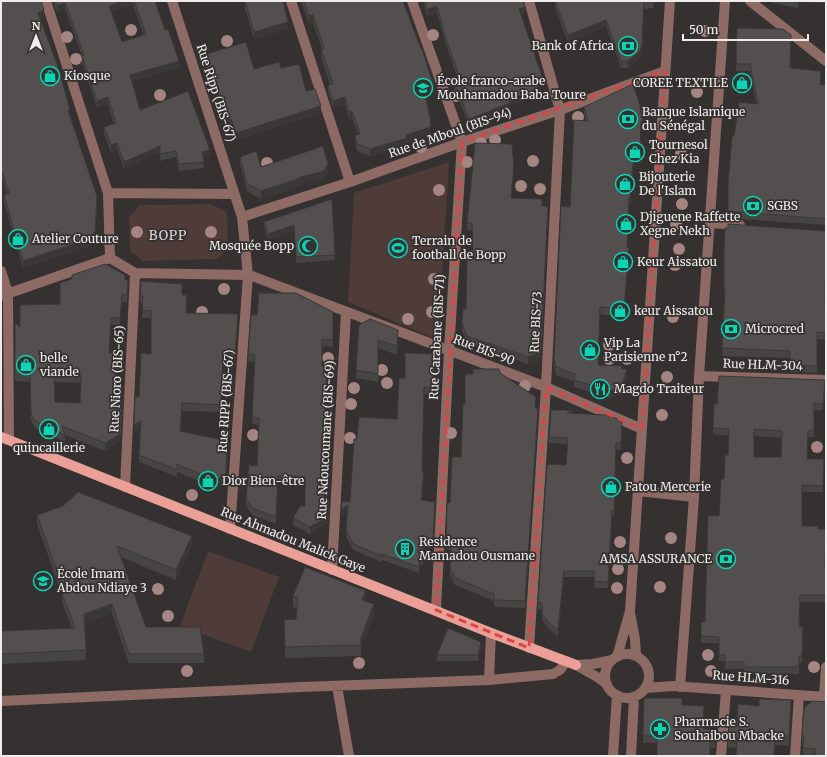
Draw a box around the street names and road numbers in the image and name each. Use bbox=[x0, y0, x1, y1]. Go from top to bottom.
street label: Rue Ripp (BIS-67) bbox=[194, 42, 239, 144]
street label: Rue de Mboul (BIS-94) bbox=[386, 104, 513, 161]
street label: Rue Carabane (BIS-71) bbox=[426, 274, 447, 400]
street label: Rue BIS-73 bbox=[526, 291, 545, 353]
street label: Rue Nioro (BIS-65) bbox=[106, 325, 127, 433]
street label: Rue BIS-90 bbox=[451, 331, 517, 368]
street label: Rue RIPP (BIS-67) bbox=[214, 349, 237, 453]
street label: Rue HLM-304 bbox=[723, 356, 804, 373]
street label: Rue Ndoucoumane (BIS-69) bbox=[314, 360, 337, 520]
street label: Rue Ahmadou Malick Gaye bbox=[219, 504, 368, 575]
street label: Rue HLM-316 bbox=[712, 667, 790, 688]

